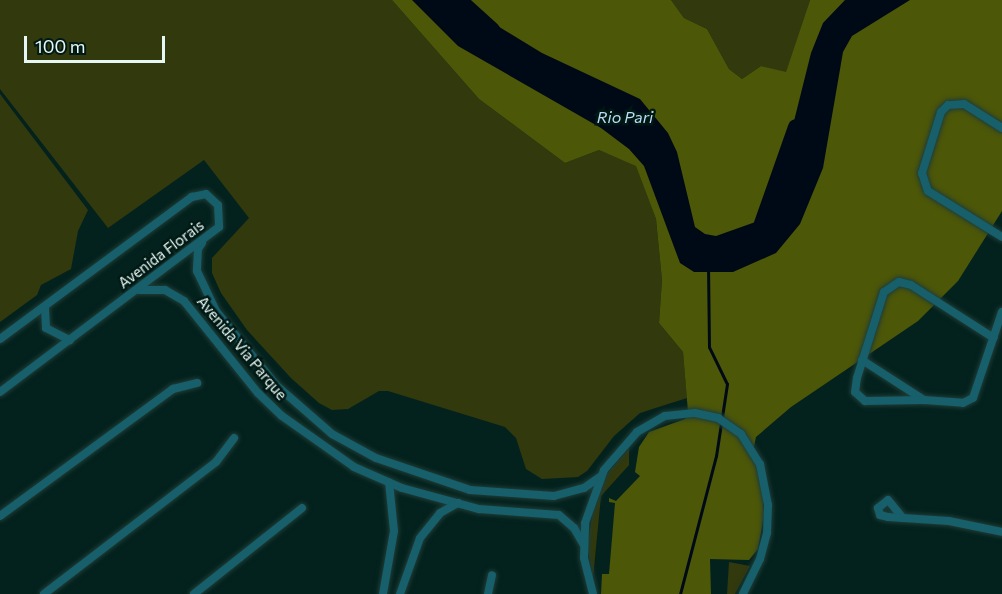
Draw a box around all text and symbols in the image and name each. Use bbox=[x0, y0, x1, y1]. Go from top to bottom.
scale bar bbox=[27, 24, 168, 62]
text: 100 m bbox=[35, 35, 85, 57]
water label: Rio Pari bbox=[597, 107, 653, 127]
street label: Avenida Florais bbox=[115, 216, 207, 292]
street label: Avenida Via Parque bbox=[193, 292, 291, 404]

